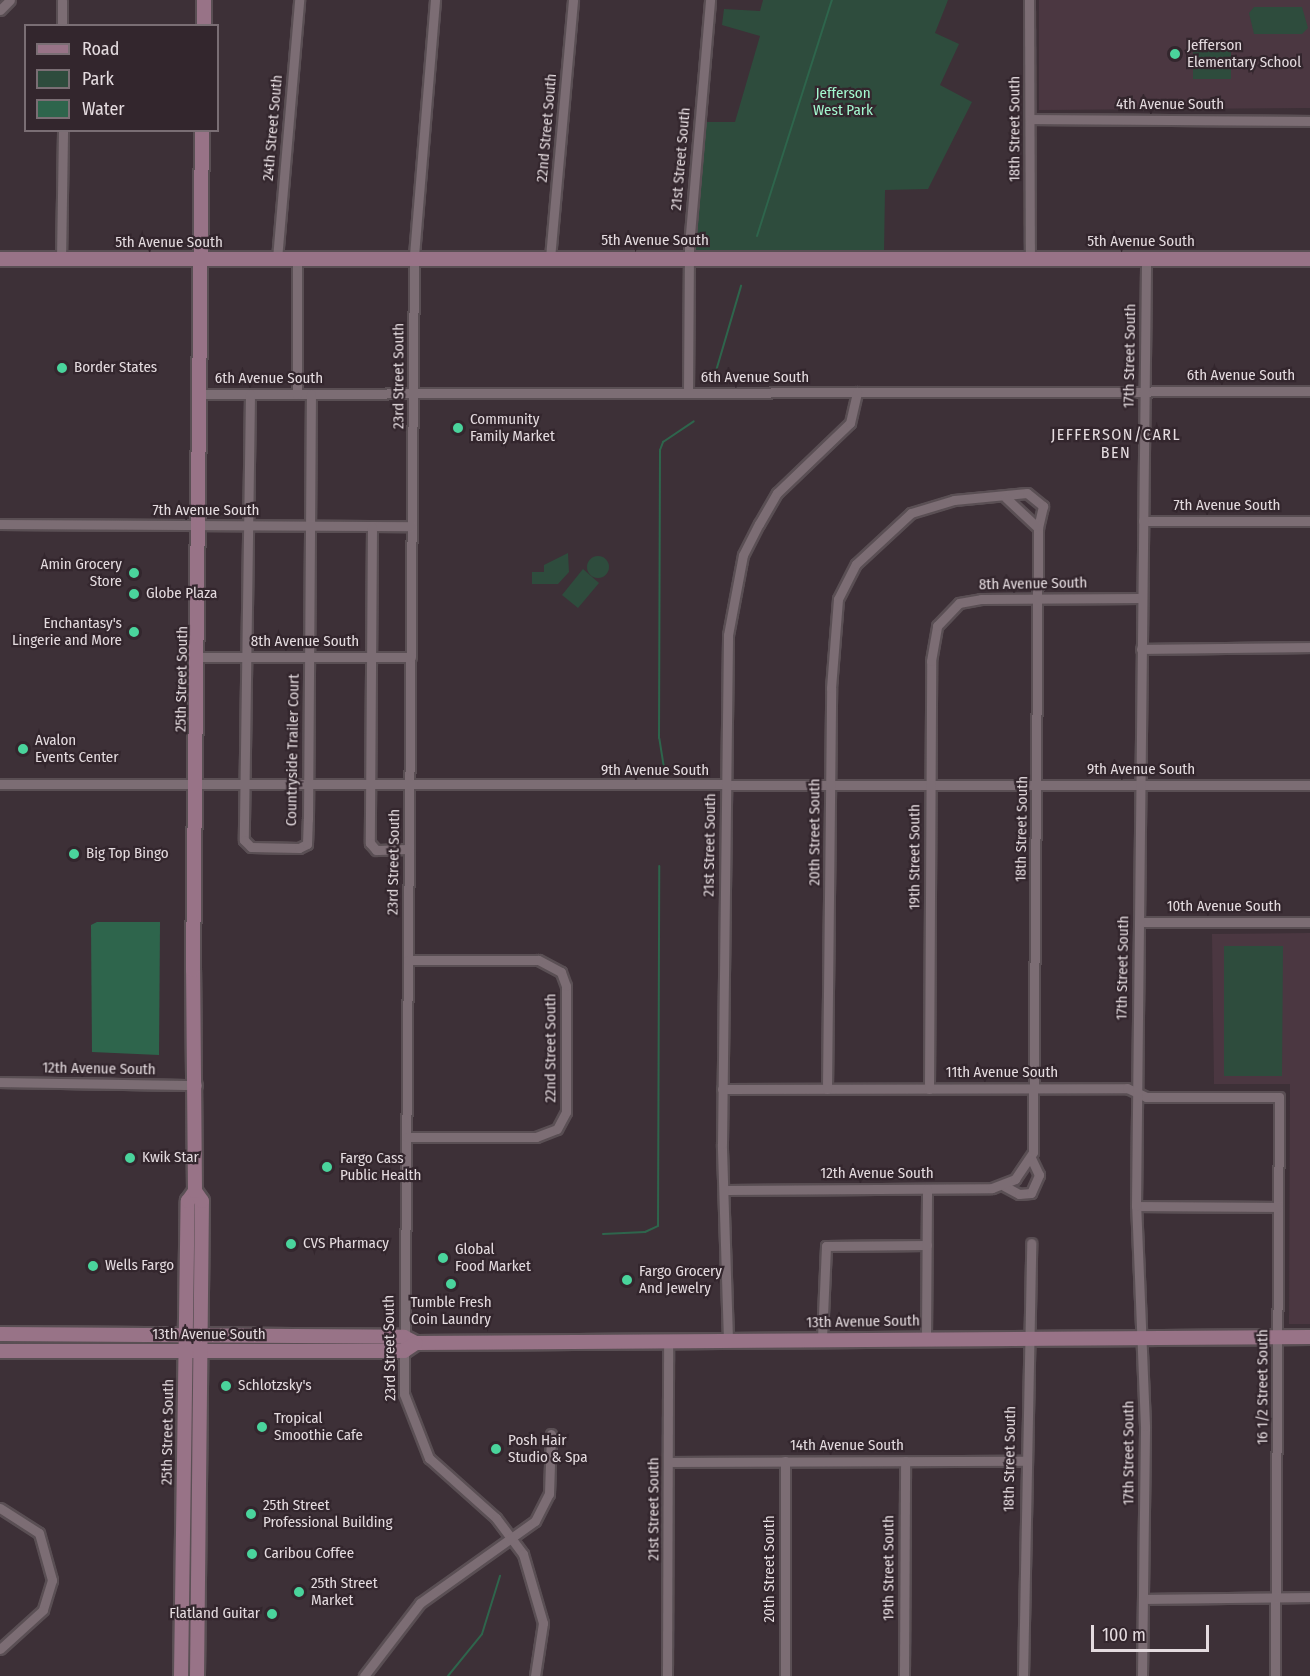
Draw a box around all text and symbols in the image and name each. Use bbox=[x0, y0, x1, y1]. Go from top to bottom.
legend bbox=[24, 24, 219, 132]
place label: Jefferson Elementary School bbox=[1187, 36, 1301, 71]
text: Road bbox=[82, 38, 119, 60]
marker: Jefferson Elementary School bbox=[1168, 47, 1182, 61]
text: Park bbox=[82, 68, 114, 90]
street label: 22nd Street South bbox=[533, 73, 561, 183]
street label: 24th Street South bbox=[259, 74, 287, 182]
street label: 18th Street South bbox=[1006, 76, 1024, 182]
park label: Jefferson West Park bbox=[813, 84, 873, 119]
street label: 4th Avenue South bbox=[1116, 96, 1224, 114]
text: Water bbox=[82, 98, 125, 120]
street label: 21st Street South bbox=[668, 107, 694, 211]
street label: 5th Avenue South bbox=[601, 232, 709, 250]
street label: 5th Avenue South bbox=[1087, 233, 1195, 251]
street label: 5th Avenue South bbox=[115, 234, 223, 252]
street label: 17th Street South bbox=[1120, 304, 1140, 408]
street label: 23rd Street South bbox=[390, 323, 408, 429]
place label: Border States bbox=[74, 359, 157, 377]
marker: Border States bbox=[55, 361, 69, 375]
street label: 6th Avenue South bbox=[1187, 367, 1295, 385]
street label: 6th Avenue South bbox=[701, 369, 809, 387]
street label: 6th Avenue South bbox=[215, 370, 323, 388]
place label: Community Family Market bbox=[470, 410, 555, 445]
marker: Community Family Market bbox=[451, 421, 465, 435]
district label: JEFFERSON/CARL BEN bbox=[1051, 425, 1181, 463]
street label: 7th Avenue South bbox=[1174, 497, 1280, 515]
street label: 7th Avenue South bbox=[153, 502, 259, 520]
place label: Amin Grocery Store bbox=[41, 555, 122, 590]
marker: Amin Grocery Store bbox=[127, 566, 141, 580]
street label: 8th Avenue South bbox=[979, 574, 1087, 594]
place label: Globe Plaza bbox=[146, 585, 217, 603]
marker: Globe Plaza bbox=[127, 587, 141, 601]
place label: Enchantasy's Lingerie and More bbox=[12, 614, 122, 649]
marker: Enchantasy's Lingerie and More bbox=[127, 625, 141, 639]
street label: 25th Street South bbox=[172, 626, 192, 732]
street label: 8th Avenue South bbox=[251, 633, 359, 651]
street label: Countryside Trailer Court bbox=[283, 674, 303, 826]
place label: Avalon Events Center bbox=[35, 731, 118, 766]
marker: Avalon Events Center bbox=[16, 742, 30, 756]
street label: 9th Avenue South bbox=[1087, 761, 1195, 779]
street label: 9th Avenue South bbox=[601, 762, 709, 780]
street label: 18th Street South bbox=[1012, 776, 1032, 882]
street label: 20th Street South bbox=[806, 778, 824, 886]
street label: 21st Street South bbox=[700, 793, 720, 897]
street label: 19th Street South bbox=[906, 804, 924, 910]
street label: 23rd Street South bbox=[384, 809, 404, 915]
place label: Big Top Bingo bbox=[86, 845, 169, 863]
marker: Big Top Bingo bbox=[67, 847, 81, 861]
street label: 10th Avenue South bbox=[1167, 898, 1281, 916]
street label: 17th Street South bbox=[1113, 916, 1133, 1020]
street label: 22nd Street South bbox=[542, 993, 560, 1103]
street label: 12th Avenue South bbox=[42, 1059, 156, 1079]
street label: 11th Avenue South bbox=[946, 1064, 1058, 1082]
place label: Kwik Star bbox=[142, 1149, 199, 1167]
place label: Fargo Cass Public Health bbox=[340, 1149, 421, 1184]
marker: Kwik Star bbox=[123, 1151, 137, 1165]
marker: Fargo Cass Public Health bbox=[318, 1158, 336, 1176]
street label: 12th Avenue South bbox=[820, 1165, 934, 1183]
place label: CVS Pharmacy bbox=[303, 1235, 389, 1253]
marker: CVS Pharmacy bbox=[284, 1237, 298, 1251]
place label: Global Food Market bbox=[455, 1240, 531, 1275]
marker: Global Food Market bbox=[436, 1251, 450, 1265]
place label: Wells Fargo bbox=[105, 1257, 174, 1275]
marker: Wells Fargo bbox=[86, 1259, 100, 1273]
place label: Fargo Grocery And Jewelry bbox=[639, 1262, 722, 1297]
marker: Fargo Grocery And Jewelry bbox=[620, 1273, 634, 1287]
marker: Tumble Fresh Coin Laundry bbox=[444, 1277, 458, 1291]
place label: Tumble Fresh Coin Laundry bbox=[410, 1293, 492, 1328]
street label: 23rd Street South bbox=[380, 1295, 400, 1401]
street label: 13th Avenue South bbox=[806, 1312, 920, 1332]
street label: 13th Avenue South bbox=[152, 1326, 266, 1344]
street label: 16 1/2 Street South bbox=[1254, 1329, 1272, 1445]
place label: Schlotzsky's bbox=[238, 1377, 312, 1395]
street label: 25th Street South bbox=[158, 1379, 178, 1485]
marker: Schlotzsky's bbox=[219, 1379, 233, 1393]
street label: 17th Street South bbox=[1120, 1401, 1138, 1505]
street label: 18th Street South bbox=[1000, 1406, 1020, 1512]
place label: Tropical Smoothie Cafe bbox=[274, 1409, 363, 1444]
marker: Tropical Smoothie Cafe bbox=[255, 1420, 269, 1434]
place label: Posh Hair Studio & Spa bbox=[508, 1431, 588, 1466]
street label: 14th Avenue South bbox=[790, 1437, 904, 1455]
marker: Posh Hair Studio & Spa bbox=[489, 1442, 503, 1456]
street label: 21st Street South bbox=[645, 1457, 663, 1561]
place label: 25th Street Professional Building bbox=[263, 1496, 393, 1531]
marker: 25th Street Professional Building bbox=[244, 1507, 258, 1521]
street label: 20th Street South bbox=[761, 1515, 779, 1623]
street label: 19th Street South bbox=[880, 1515, 898, 1621]
place label: Caribou Coffee bbox=[264, 1545, 354, 1563]
marker: Caribou Coffee bbox=[245, 1547, 259, 1561]
place label: 25th Street Market bbox=[311, 1574, 378, 1609]
marker: 25th Street Market bbox=[292, 1585, 306, 1599]
place label: Flatland Guitar bbox=[169, 1605, 260, 1623]
marker: Flatland Guitar bbox=[265, 1607, 279, 1621]
scale bar bbox=[1094, 1613, 1212, 1651]
text: 100 m bbox=[1102, 1624, 1146, 1646]

